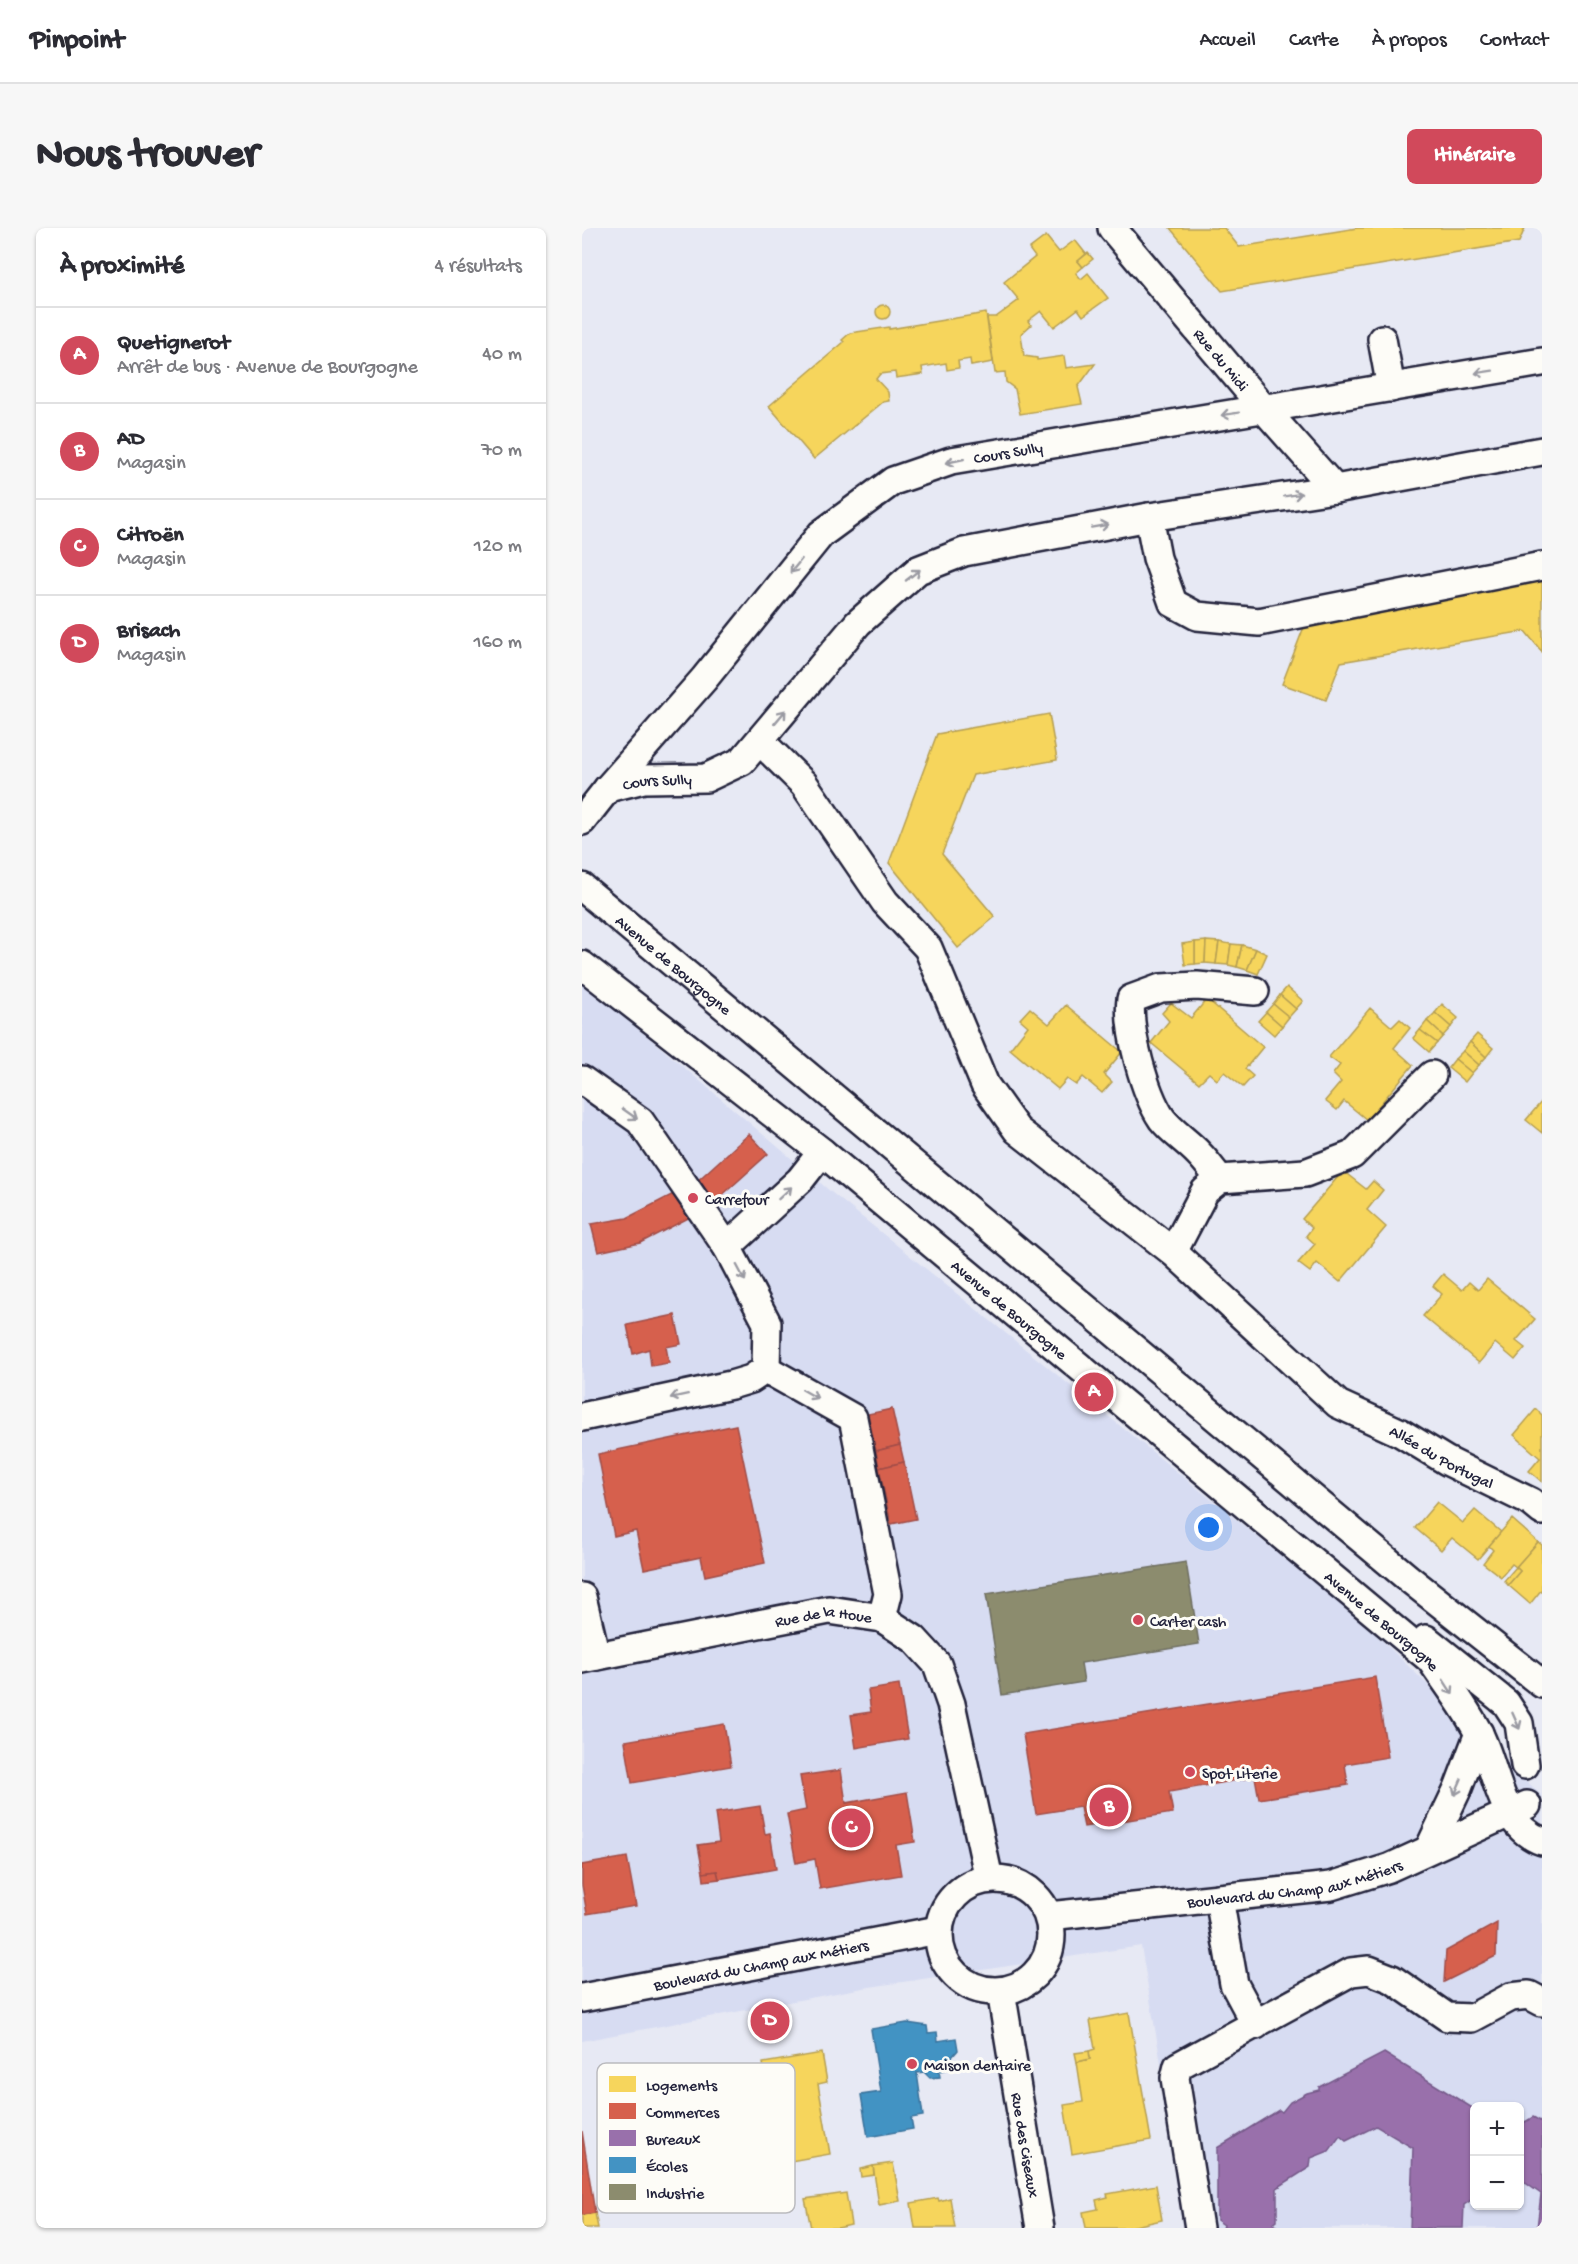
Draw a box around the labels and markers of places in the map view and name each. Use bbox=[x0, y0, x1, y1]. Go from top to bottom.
marker: Carrefour bbox=[686, 1191, 700, 1205]
place label: Carrefour bbox=[705, 1192, 770, 1211]
pin: A bbox=[1074, 1370, 1114, 1414]
marker: Carter cash bbox=[1131, 1613, 1145, 1627]
place label: Carter cash bbox=[1150, 1614, 1227, 1633]
marker: Spot Literie bbox=[1183, 1765, 1197, 1779]
place label: Spot Literie bbox=[1202, 1766, 1278, 1785]
pin: B bbox=[1090, 1784, 1128, 1830]
pin: C bbox=[832, 1806, 870, 1850]
pin: D bbox=[750, 1998, 789, 2044]
marker: Maison dentaire bbox=[905, 2057, 919, 2071]
place label: Maison dentaire bbox=[924, 2058, 1032, 2077]

